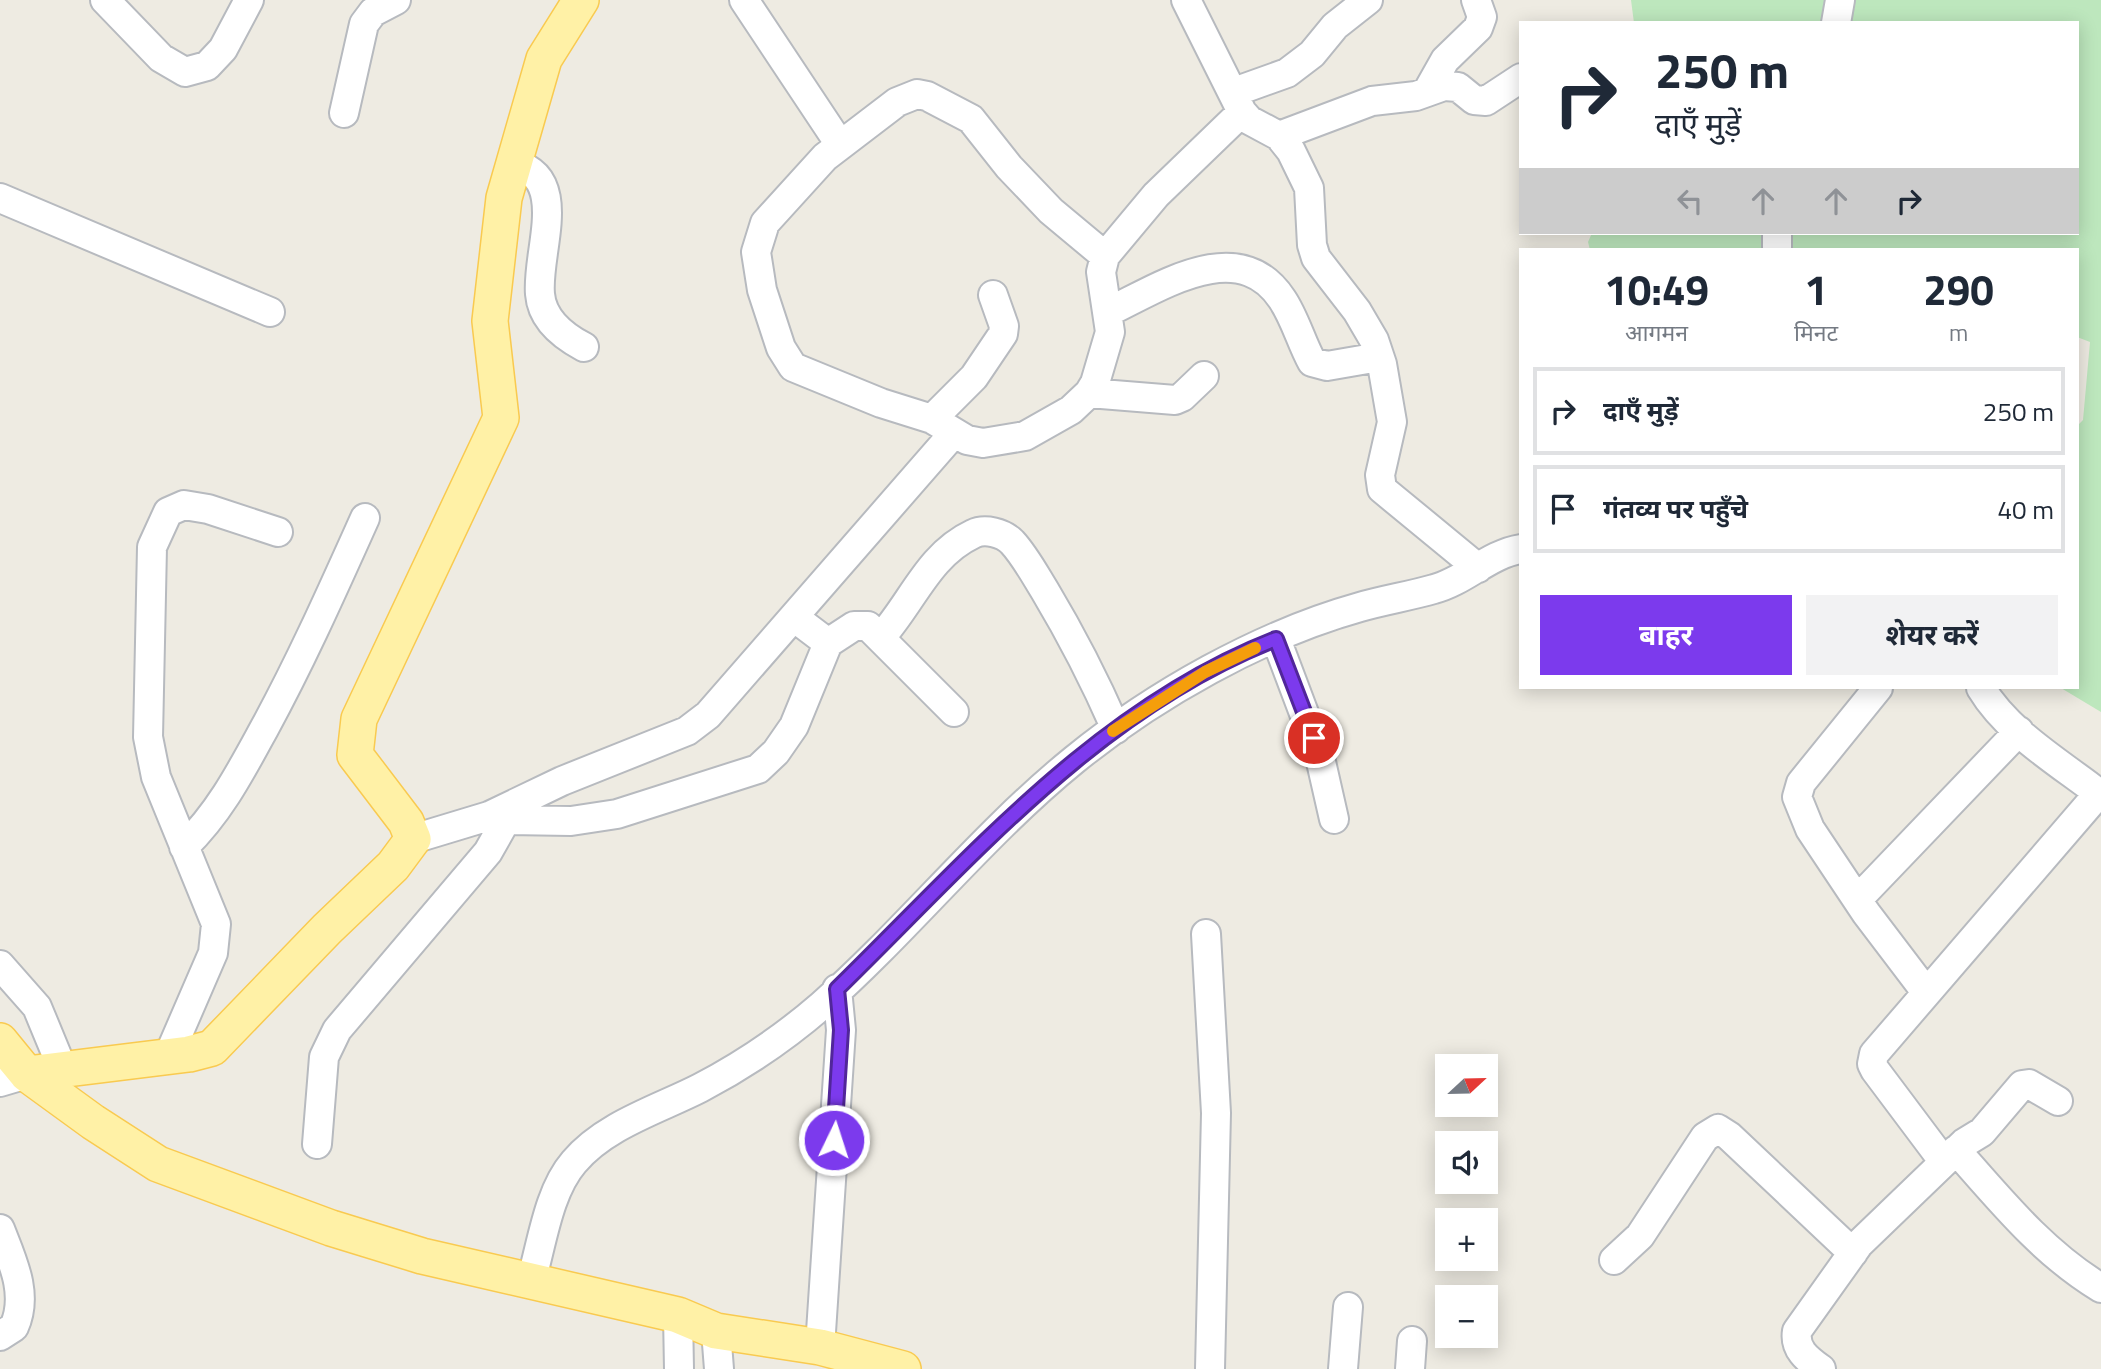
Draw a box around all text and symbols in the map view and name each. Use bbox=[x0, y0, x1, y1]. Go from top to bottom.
text: 250 m bbox=[1655, 32, 1789, 107]
icon: right bbox=[1540, 49, 1631, 140]
text: दाएँ मुड़ें bbox=[1655, 100, 1741, 148]
icon: left bbox=[1671, 182, 1709, 220]
icon: ahead bbox=[1744, 182, 1782, 220]
icon: ahead bbox=[1817, 182, 1855, 220]
icon: right bbox=[1890, 182, 1928, 220]
text: 10:49 bbox=[1604, 257, 1709, 321]
text: 1 bbox=[1804, 257, 1828, 321]
text: 290 bbox=[1923, 257, 1994, 321]
text: आगमन bbox=[1625, 315, 1688, 350]
text: मिनट bbox=[1794, 315, 1838, 350]
text: m bbox=[1949, 315, 1968, 350]
text: दाएँ मुड़ें bbox=[1603, 391, 1679, 430]
icon: right bbox=[1544, 392, 1582, 430]
text: 250 m bbox=[1983, 392, 2054, 431]
text: गंतव्य पर पहुँचे bbox=[1603, 489, 1748, 528]
icon: arrive bbox=[1544, 490, 1582, 528]
text: 40 m bbox=[1997, 490, 2054, 529]
button: बाहर bbox=[1540, 595, 1792, 675]
button: शेयर करें bbox=[1806, 595, 2058, 675]
pin bbox=[1284, 708, 1344, 768]
icon: arrive bbox=[1295, 719, 1333, 757]
north arrow bbox=[1435, 1054, 1498, 1116]
map controls bbox=[1435, 1054, 1498, 1348]
position arrow bbox=[797, 1103, 871, 1177]
button: sound bbox=[1435, 1131, 1498, 1194]
button: + bbox=[1435, 1208, 1498, 1271]
button: − bbox=[1435, 1285, 1498, 1348]

